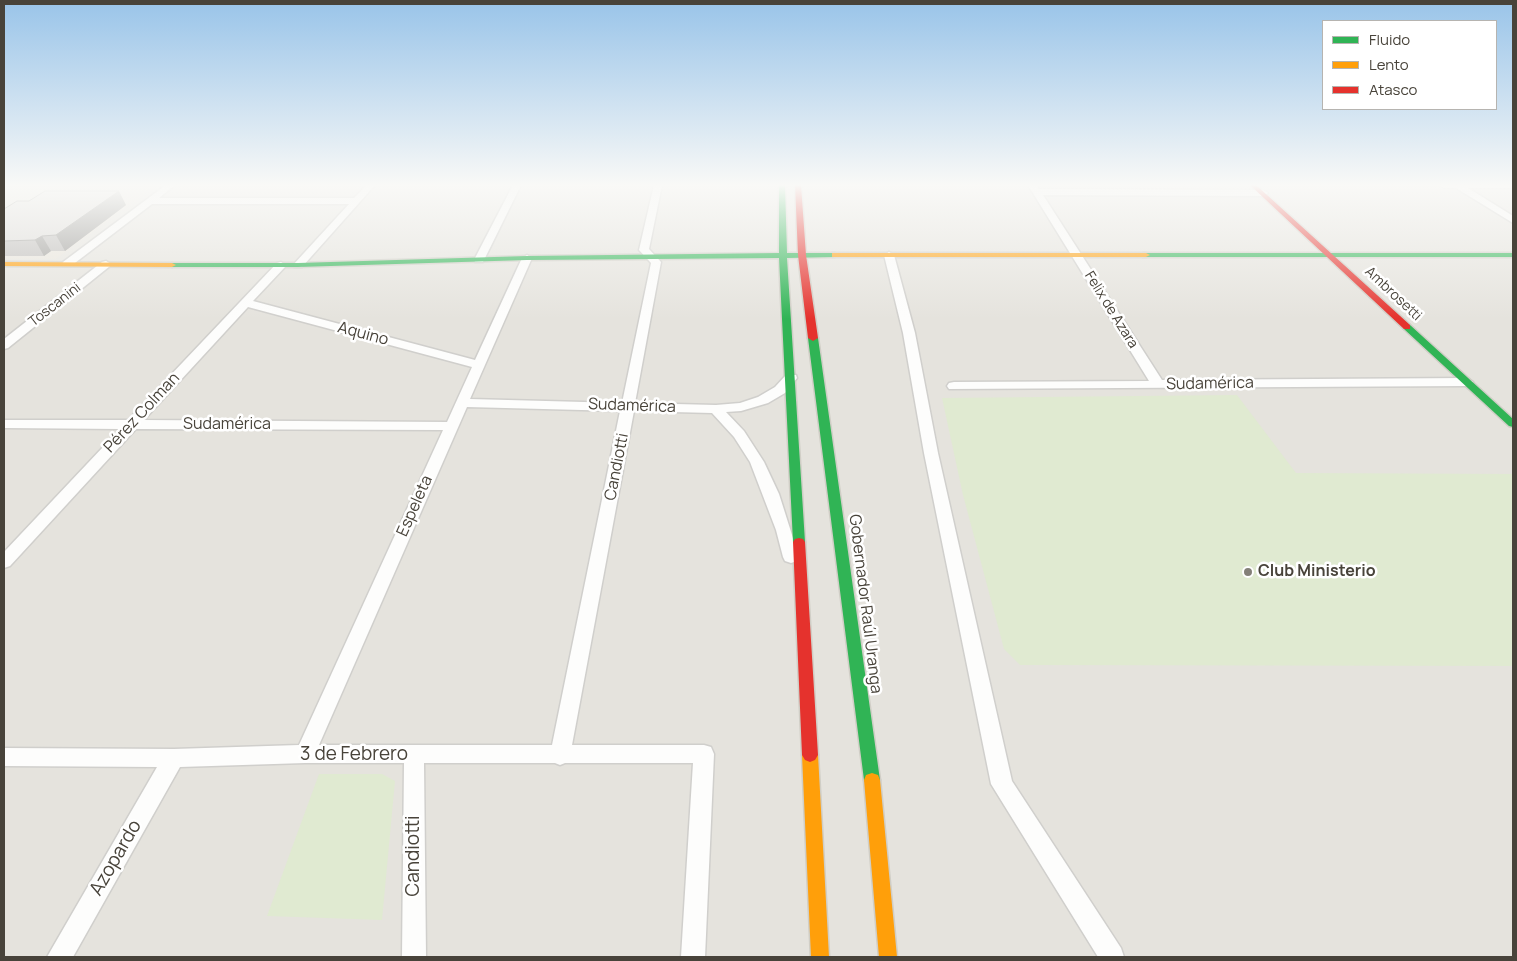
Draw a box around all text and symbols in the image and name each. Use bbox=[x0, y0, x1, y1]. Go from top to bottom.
legend bbox=[1322, 20, 1497, 110]
text: Fluido bbox=[1369, 29, 1410, 50]
text: Lento bbox=[1369, 54, 1409, 75]
text: Atasco bbox=[1369, 79, 1417, 100]
street label: Ambrosetti bbox=[1361, 264, 1425, 324]
street label: Felix de Azara bbox=[1081, 269, 1141, 351]
street label: Toscanini bbox=[26, 279, 84, 331]
street label: Aquino bbox=[336, 318, 390, 350]
street label: Pérez Colman bbox=[100, 369, 184, 457]
street label: Sudamérica bbox=[1166, 374, 1254, 394]
street label: Sudamérica bbox=[588, 395, 676, 417]
street label: Sudamérica bbox=[183, 415, 271, 435]
street label: Candiotti bbox=[601, 432, 633, 502]
street label: Espeleta bbox=[393, 473, 437, 539]
street label: Gobernador Raúl Uranga bbox=[844, 513, 886, 695]
place label: Club Ministerio bbox=[1258, 562, 1376, 582]
marker: Club Ministerio bbox=[1242, 566, 1254, 578]
street label: 3 de Febrero bbox=[300, 744, 408, 766]
street label: Azopardo bbox=[85, 816, 147, 900]
street label: Candiotti bbox=[403, 816, 425, 896]

